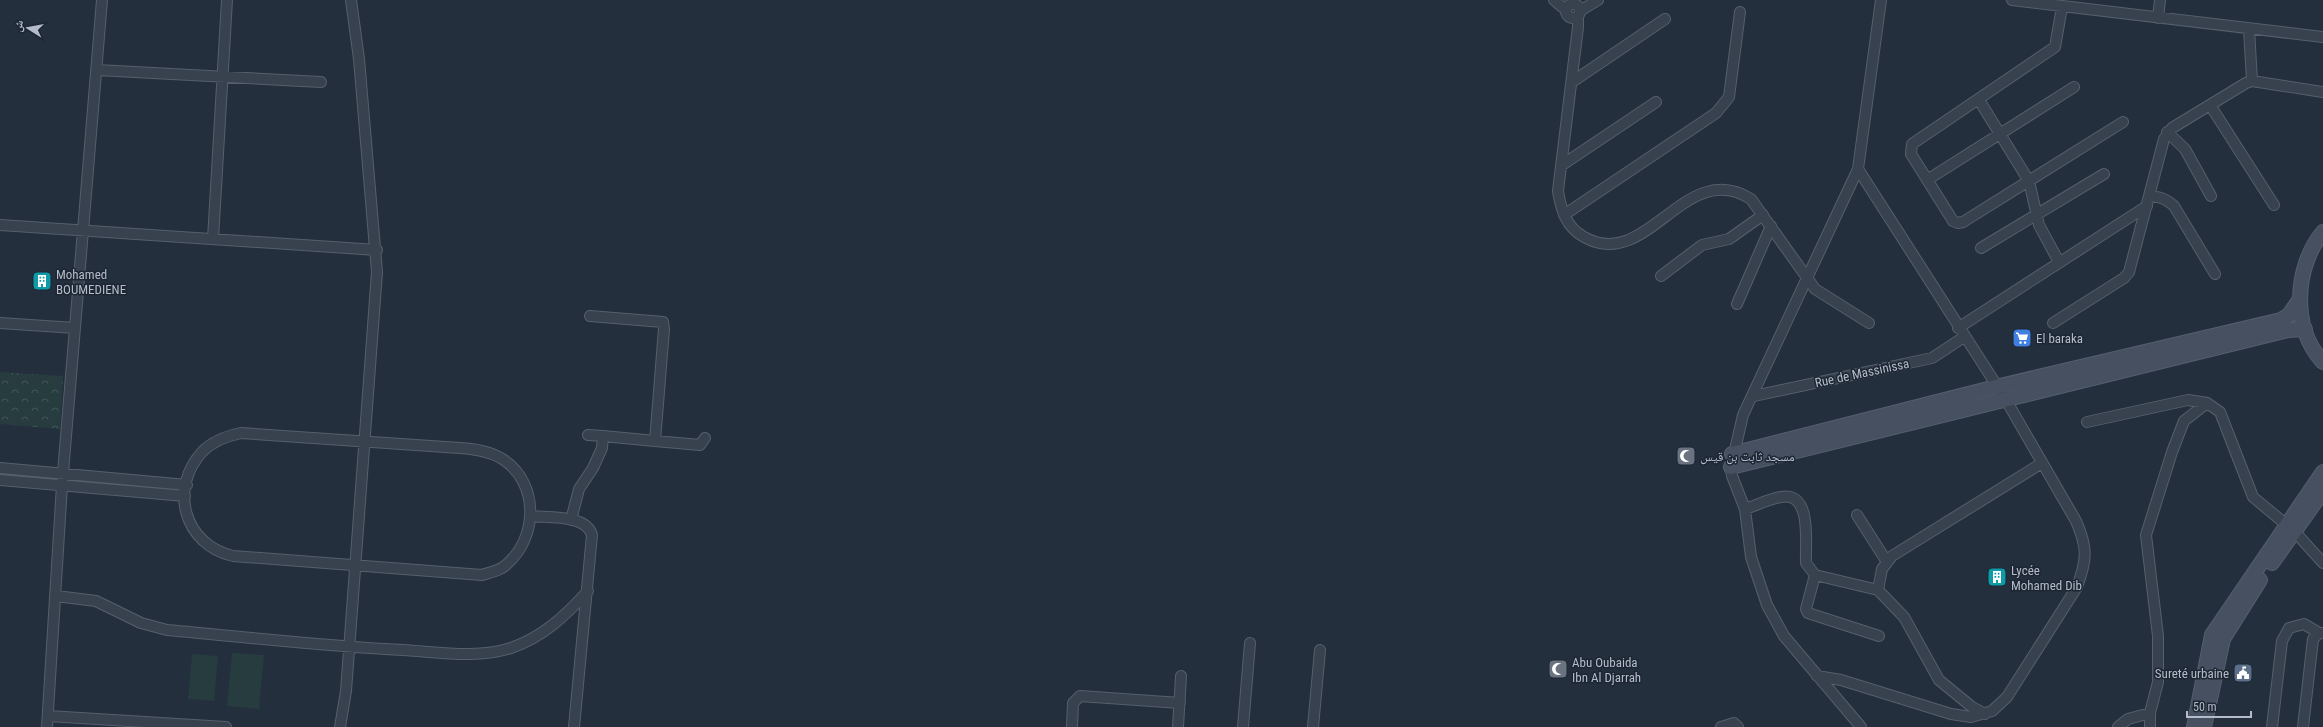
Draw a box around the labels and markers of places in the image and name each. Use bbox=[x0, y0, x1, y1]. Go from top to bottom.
place label: Mohamed BOUMEDIENE bbox=[56, 267, 126, 297]
building icon: Mohamed BOUMEDIENE bbox=[31, 270, 53, 292]
supermarket icon: El baraka bbox=[2011, 327, 2033, 349]
place label: El baraka bbox=[2036, 331, 2083, 346]
mosque icon: مسجد ثابت بن قيس bbox=[1675, 445, 1697, 467]
place label: مسجد ثابت بن قيس bbox=[1700, 449, 1795, 465]
place label: Lycée Mohamed Dib bbox=[2011, 563, 2082, 593]
building icon: Lycée Mohamed Dib bbox=[1986, 566, 2008, 588]
place label: Abu Oubaida Ibn Al Djarrah bbox=[1572, 655, 1641, 685]
mosque icon: Abu Oubaida Ibn Al Djarrah bbox=[1547, 658, 1569, 680]
public building icon: Sureté urbaine bbox=[2232, 662, 2254, 684]
place label: Sureté urbaine bbox=[2155, 666, 2229, 681]

